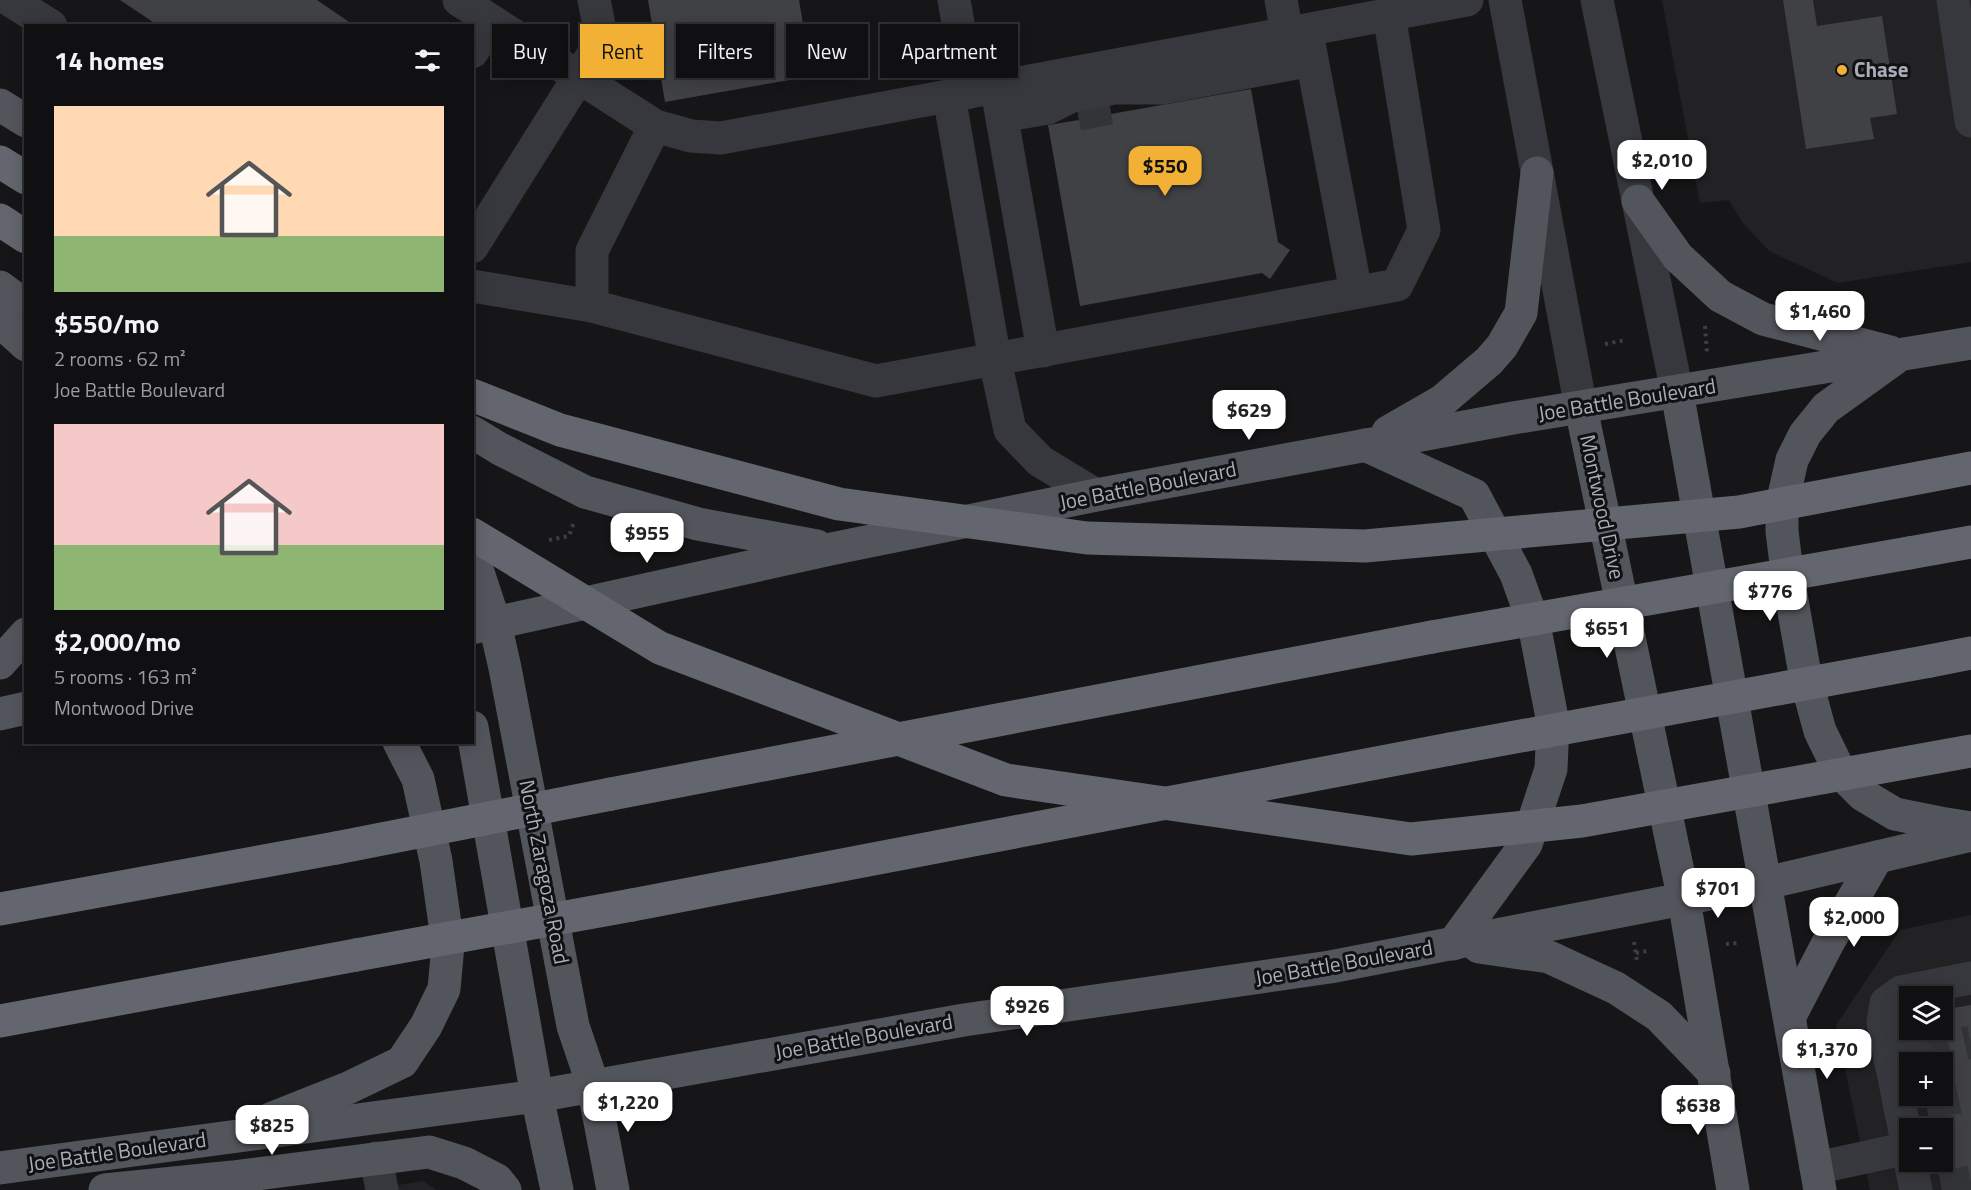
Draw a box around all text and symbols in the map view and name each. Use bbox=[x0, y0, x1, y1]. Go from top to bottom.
chip: Buy bbox=[492, 24, 568, 78]
chip: Rent bbox=[580, 24, 664, 78]
chip: Filters bbox=[676, 24, 774, 78]
chip: New bbox=[786, 24, 868, 78]
chip: Apartment bbox=[880, 24, 1018, 78]
text: 14 homes bbox=[54, 41, 164, 80]
icon: filters bbox=[411, 44, 444, 77]
place label: Chase bbox=[1854, 53, 1908, 85]
marker: Chase bbox=[1835, 63, 1849, 77]
pin: $2,010 bbox=[1613, 140, 1711, 191]
text: $2,010 bbox=[1631, 144, 1693, 175]
icon: home bbox=[195, 145, 303, 253]
pin: $550 bbox=[1129, 146, 1201, 197]
text: $550 bbox=[1143, 150, 1187, 181]
pin: $1,460 bbox=[1771, 291, 1869, 342]
text: $1,460 bbox=[1789, 295, 1851, 326]
text: $550/mo bbox=[54, 304, 159, 343]
text: 2 rooms · 62 m² bbox=[54, 343, 186, 374]
street label: Joe Battle Boulevard bbox=[1536, 369, 1718, 429]
text: Joe Battle Boulevard bbox=[54, 374, 225, 405]
pin: $629 bbox=[1213, 390, 1285, 441]
text: $629 bbox=[1227, 394, 1271, 425]
street label: Montwood Drive bbox=[1572, 432, 1634, 582]
street label: Joe Battle Boulevard bbox=[1057, 452, 1239, 518]
icon: home bbox=[195, 463, 303, 571]
pin: $955 bbox=[611, 513, 683, 564]
text: $955 bbox=[625, 517, 669, 548]
pin: $776 bbox=[1734, 571, 1806, 622]
text: $776 bbox=[1748, 575, 1792, 606]
pin: $651 bbox=[1571, 608, 1643, 659]
text: $651 bbox=[1585, 612, 1629, 643]
text: $2,000/mo bbox=[54, 622, 181, 661]
text: 5 rooms · 163 m² bbox=[54, 661, 197, 692]
text: Montwood Drive bbox=[54, 692, 194, 723]
street label: North Zaragoza Road bbox=[511, 777, 579, 967]
pin: $701 bbox=[1682, 868, 1754, 919]
text: $701 bbox=[1696, 872, 1740, 903]
pin: $2,000 bbox=[1805, 897, 1903, 948]
text: $2,000 bbox=[1823, 901, 1885, 932]
street label: Joe Battle Boulevard bbox=[1253, 931, 1435, 993]
pin: $926 bbox=[991, 986, 1063, 1037]
map controls bbox=[1899, 986, 1953, 1172]
button: layers bbox=[1899, 986, 1953, 1040]
text: $926 bbox=[1005, 990, 1049, 1021]
street label: Joe Battle Boulevard bbox=[773, 1005, 955, 1067]
pin: $1,370 bbox=[1778, 1029, 1876, 1080]
text: $1,370 bbox=[1796, 1033, 1858, 1064]
button: + bbox=[1899, 1052, 1953, 1106]
pin: $1,220 bbox=[579, 1082, 677, 1133]
pin: $638 bbox=[1662, 1085, 1734, 1136]
text: $1,220 bbox=[597, 1086, 659, 1117]
text: $638 bbox=[1676, 1089, 1720, 1120]
pin: $825 bbox=[236, 1105, 308, 1156]
text: $825 bbox=[250, 1109, 294, 1140]
button: − bbox=[1899, 1118, 1953, 1172]
street label: Joe Battle Boulevard bbox=[26, 1123, 208, 1179]

